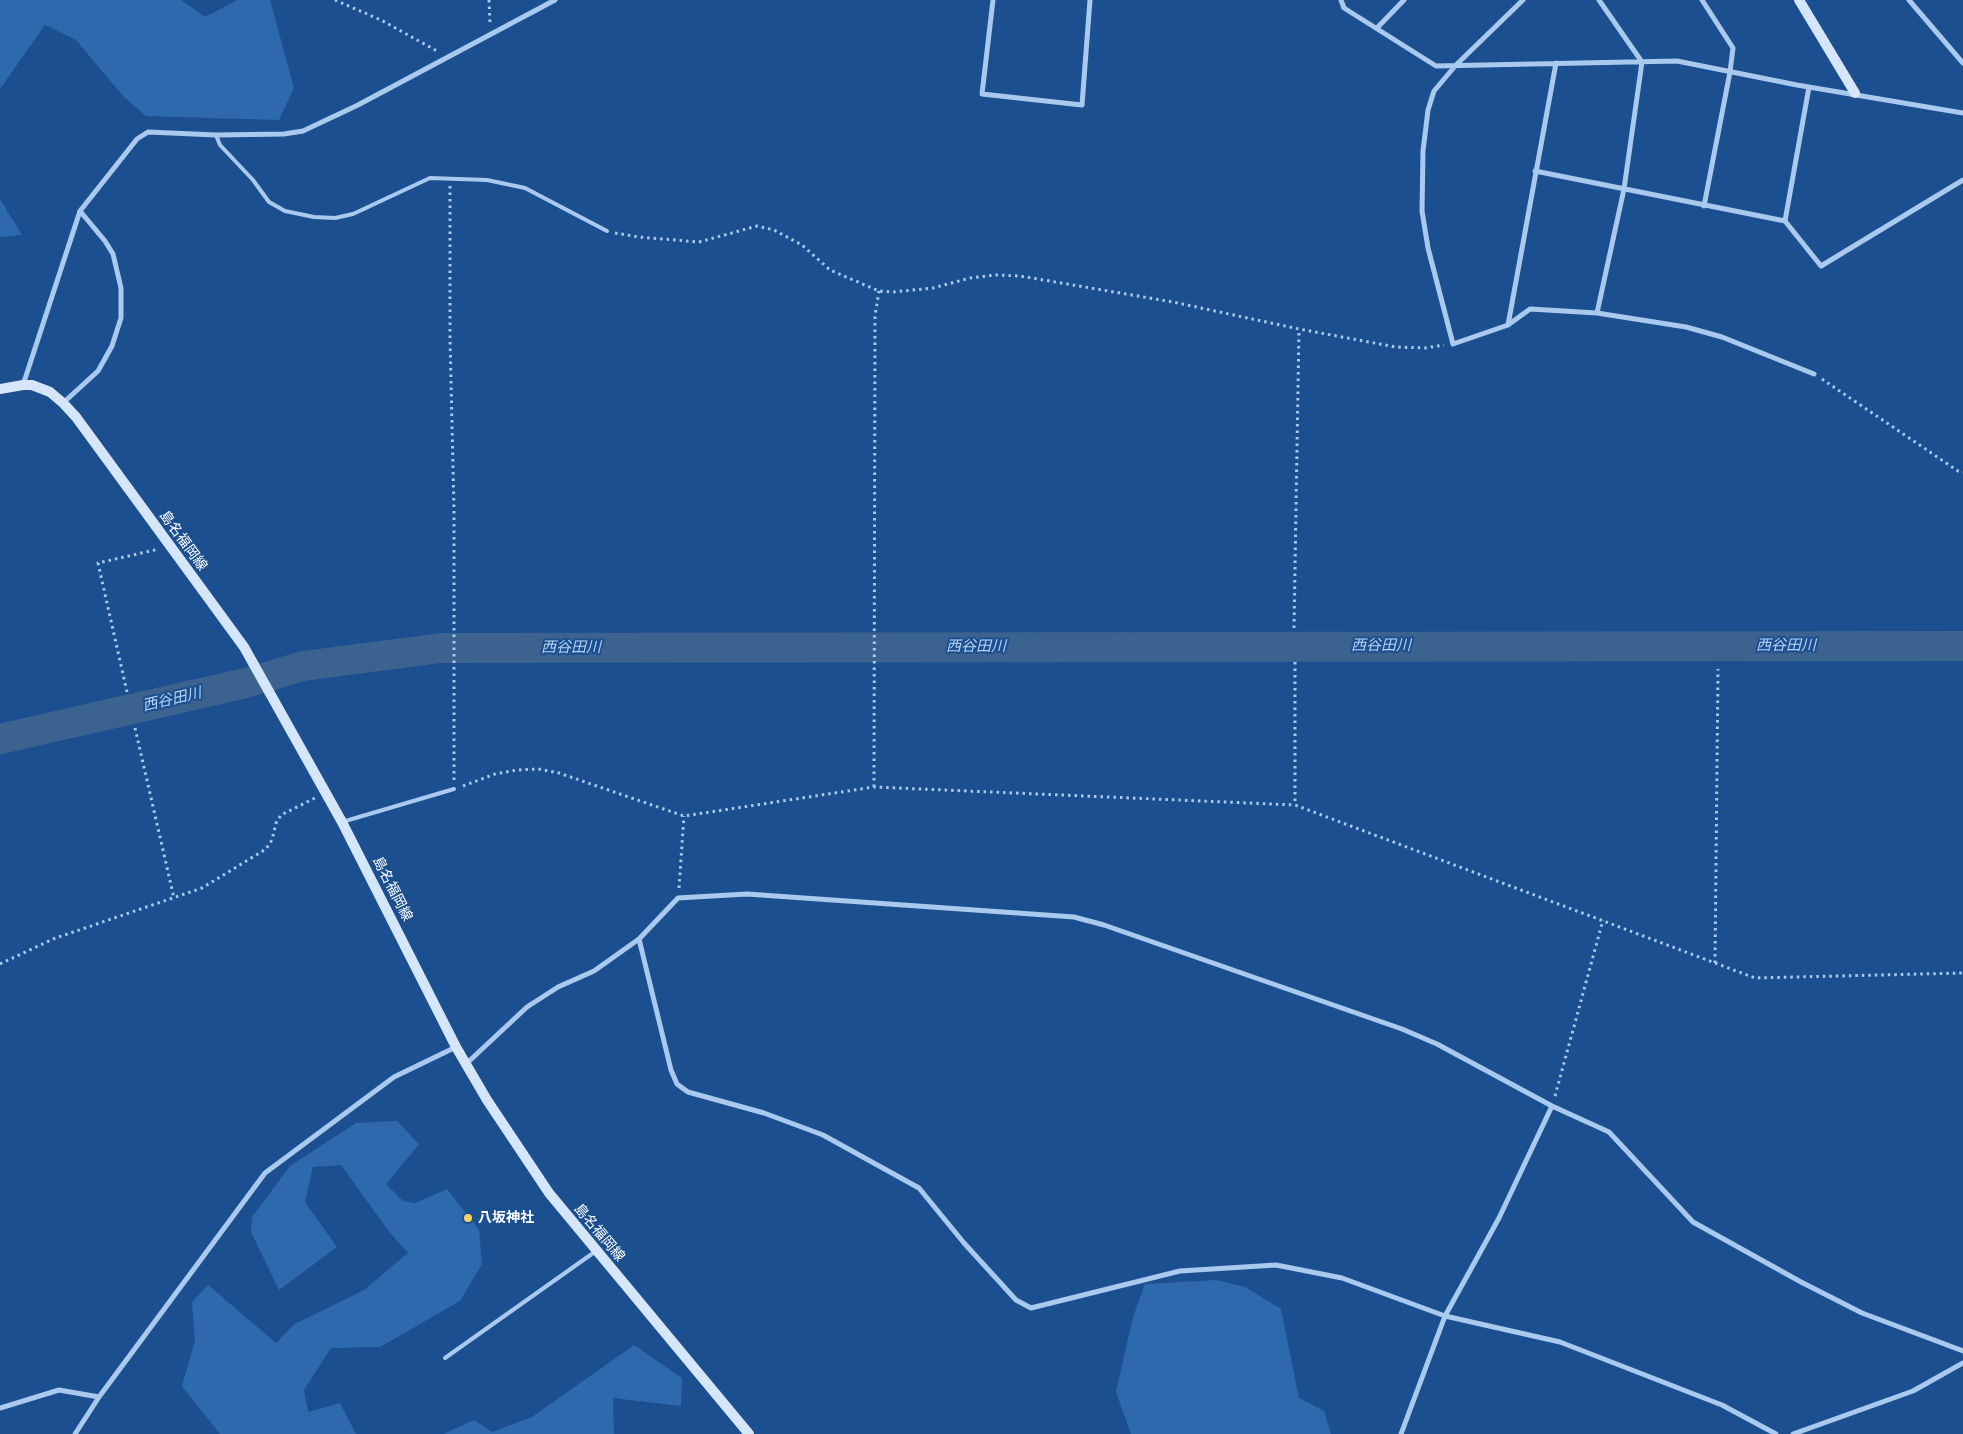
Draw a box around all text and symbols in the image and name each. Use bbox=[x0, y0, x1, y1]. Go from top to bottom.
street label: 島名福岡線 bbox=[156, 508, 210, 574]
water label: 西谷田川 bbox=[1351, 637, 1411, 655]
water label: 西谷田川 bbox=[1756, 637, 1816, 655]
water label: 西谷田川 bbox=[946, 638, 1006, 656]
water label: 西谷田川 bbox=[541, 639, 601, 657]
water label: 西谷田川 bbox=[141, 684, 203, 716]
street label: 島名福岡線 bbox=[369, 854, 415, 924]
street label: 島名福岡線 bbox=[570, 1201, 628, 1265]
place label: 八坂神社 bbox=[478, 1210, 534, 1226]
marker: 八坂神社 bbox=[462, 1212, 474, 1224]

